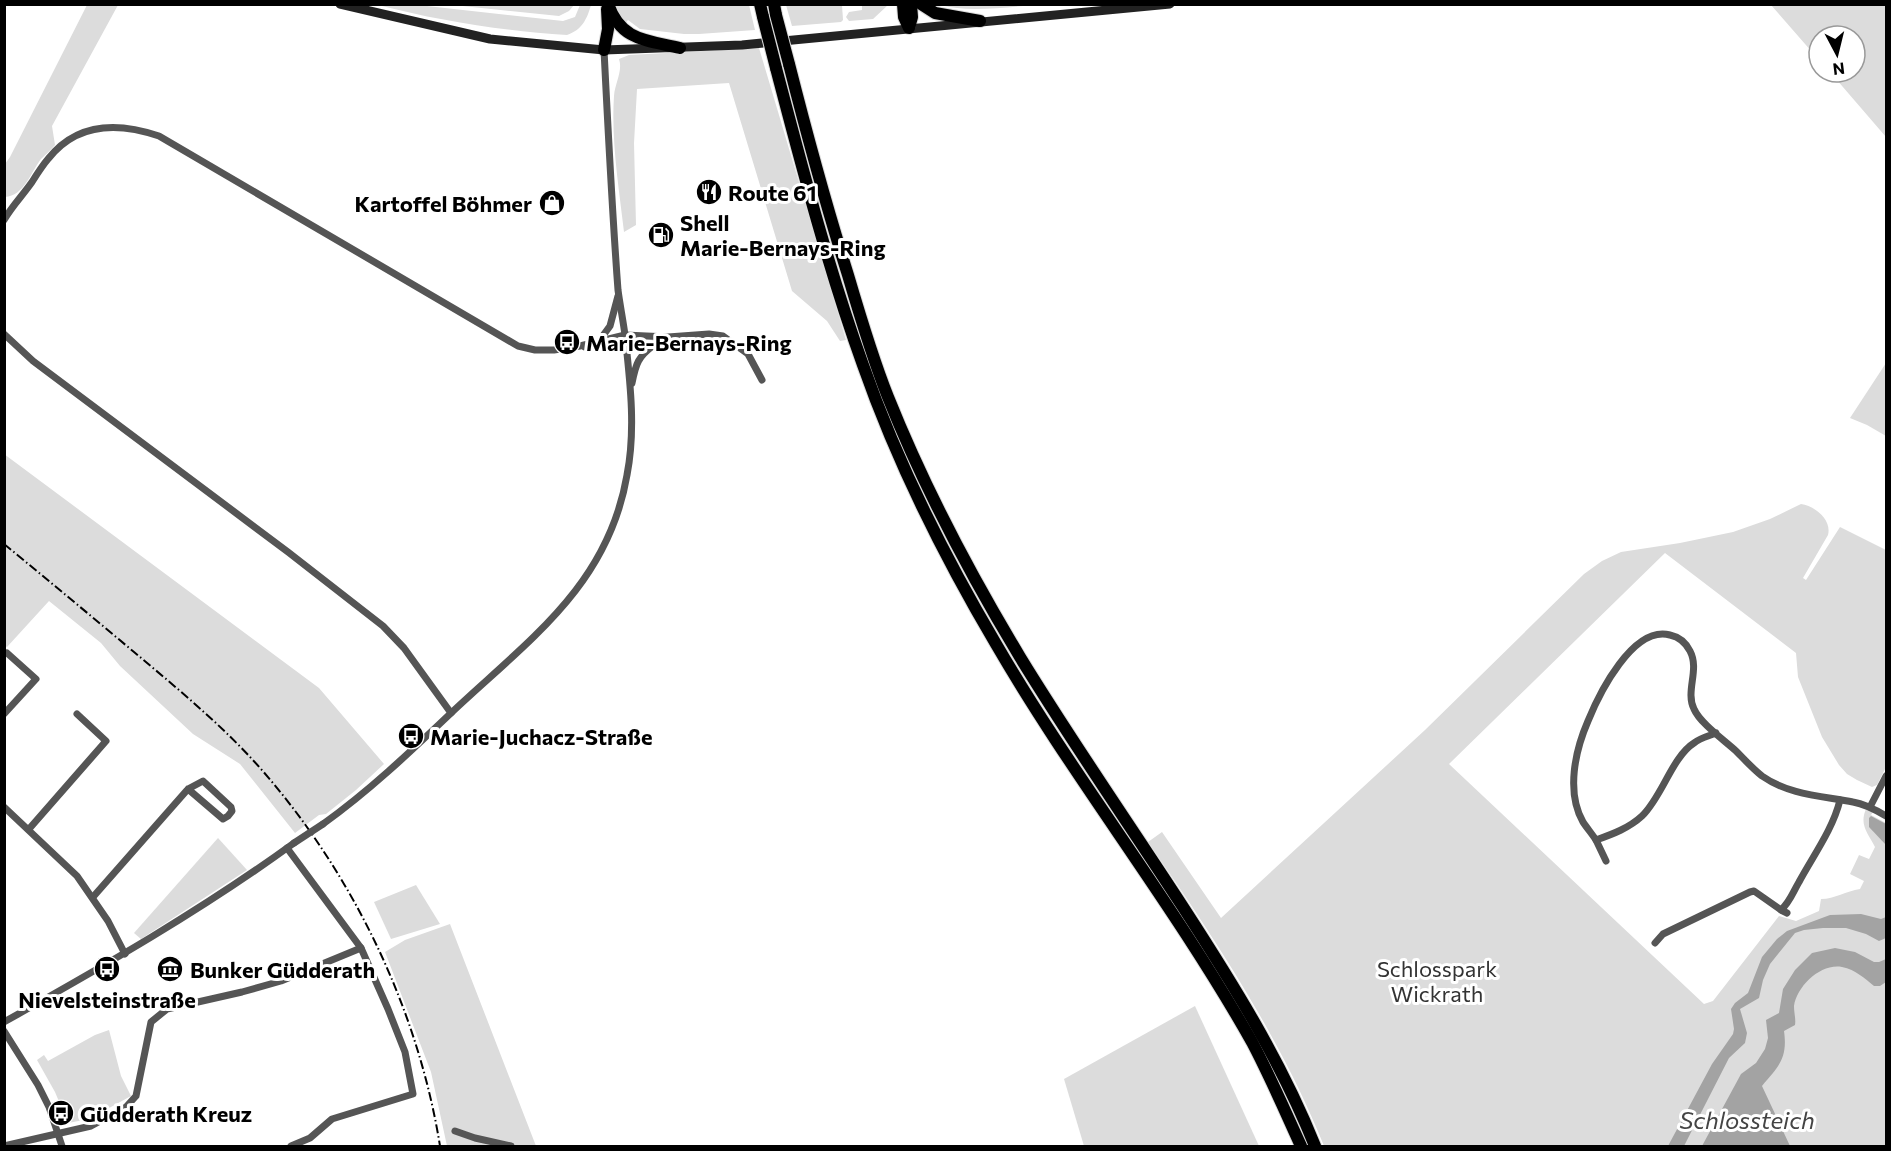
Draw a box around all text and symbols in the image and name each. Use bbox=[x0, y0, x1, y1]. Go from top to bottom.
north arrow bbox=[1807, 24, 1867, 84]
text: N bbox=[1832, 59, 1846, 80]
restaurant icon: Route 61 bbox=[694, 177, 724, 207]
place label: Route 61 bbox=[728, 179, 817, 206]
shop icon: Kartoffel Böhmer bbox=[537, 188, 567, 218]
place label: Kartoffel Böhmer bbox=[355, 190, 532, 217]
place label: Shell Marie-Bernays-Ring bbox=[680, 209, 886, 261]
fuel station icon: Shell Marie-Bernays-Ring bbox=[646, 220, 676, 250]
bus stop icon: Marie-Bernays-Ring bbox=[552, 327, 582, 357]
place label: Marie-Bernays-Ring bbox=[586, 329, 792, 356]
bus stop icon: Marie-Juchacz-Straße bbox=[396, 721, 426, 751]
place label: Marie-Juchacz-Straße bbox=[430, 723, 652, 750]
bus stop icon: Nievelsteinstraße bbox=[92, 954, 122, 984]
museum icon: Bunker Güdderath bbox=[155, 954, 185, 984]
park label: Schlosspark Wickrath bbox=[1377, 955, 1497, 1007]
place label: Bunker Güdderath bbox=[190, 956, 375, 983]
place label: Nievelsteinstraße bbox=[18, 986, 196, 1013]
bus stop icon: Güdderath Kreuz bbox=[46, 1098, 76, 1128]
place label: Güdderath Kreuz bbox=[80, 1100, 252, 1127]
water label: Schlossteich bbox=[1679, 1105, 1815, 1134]

